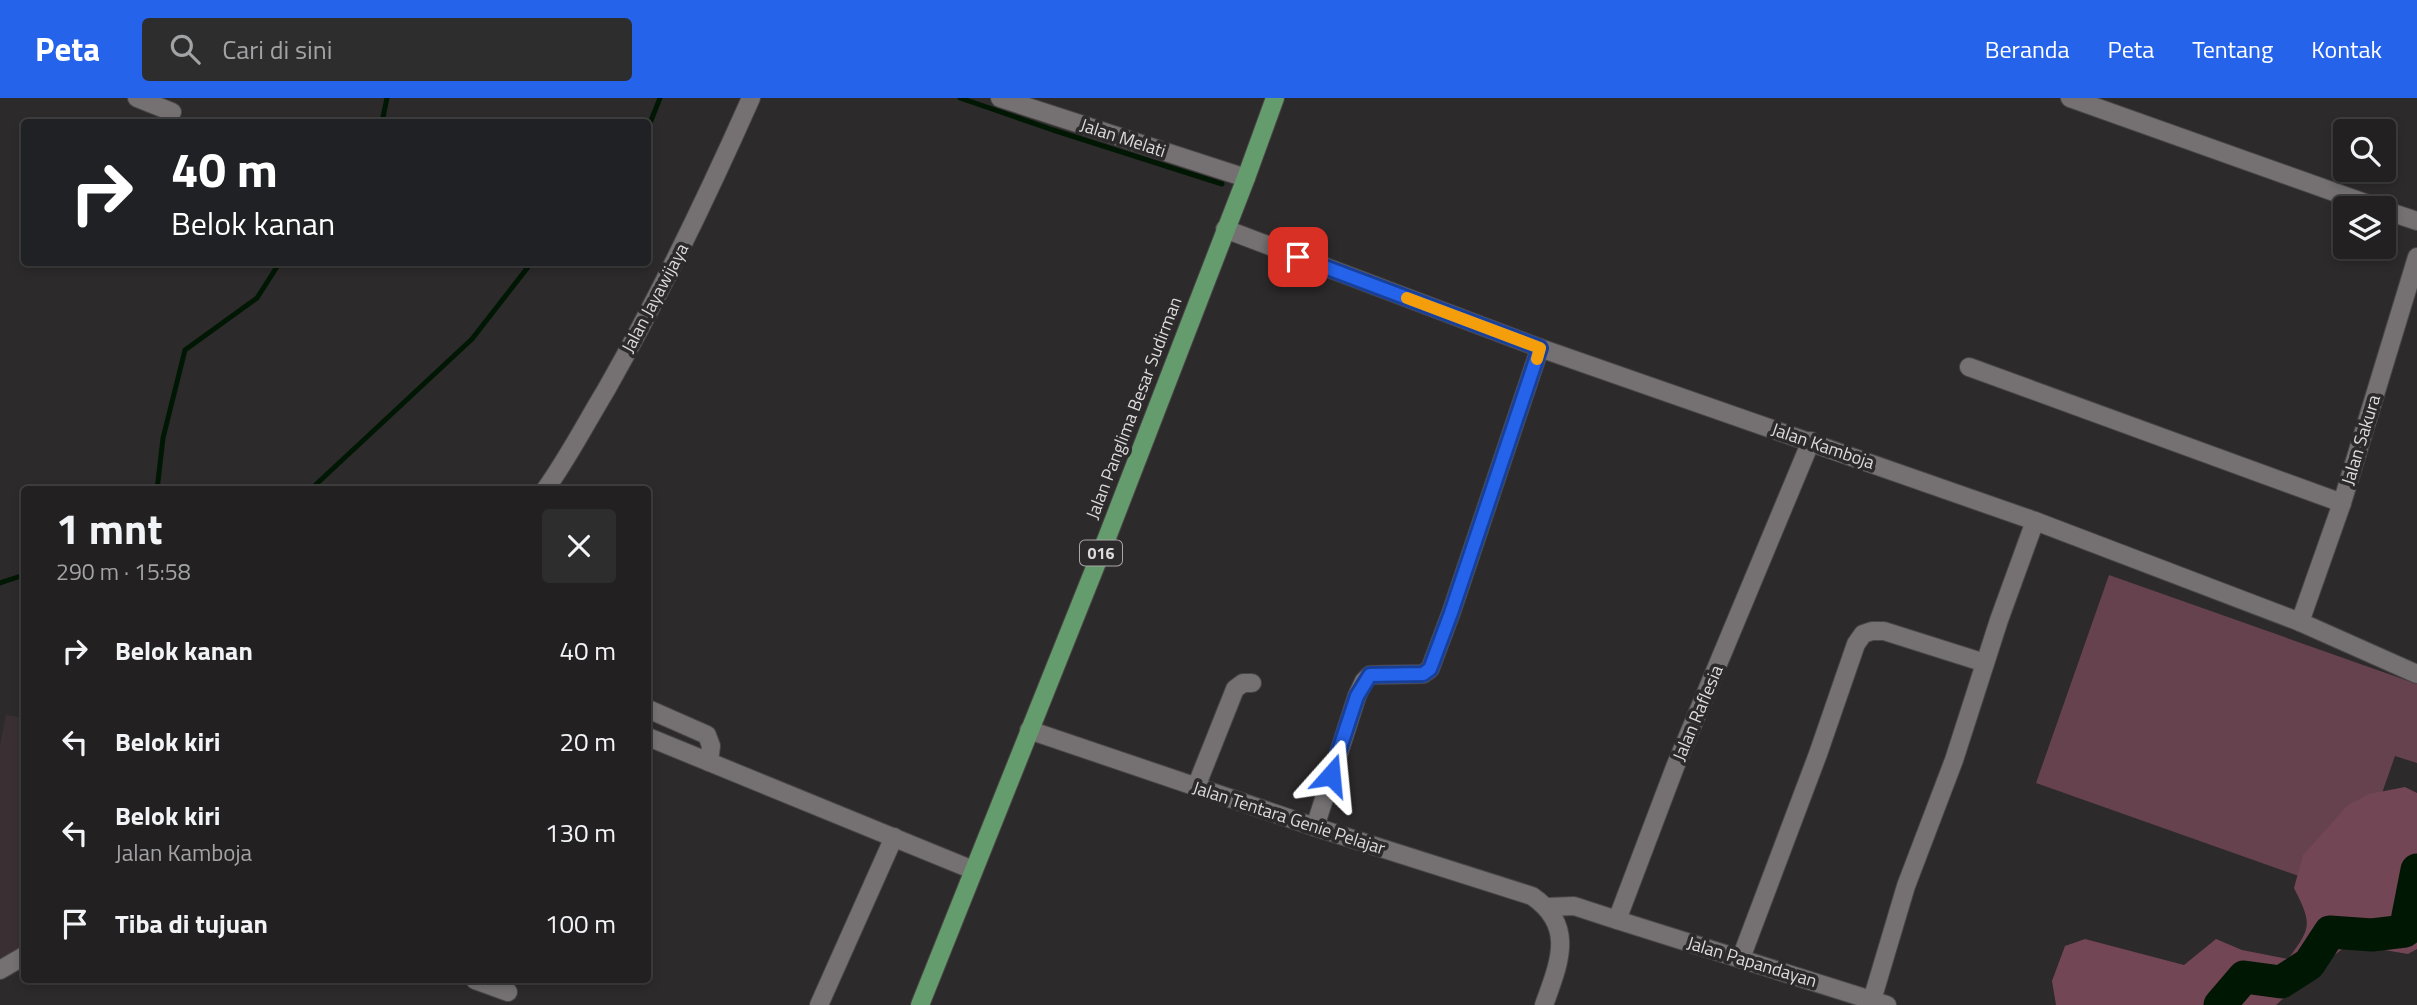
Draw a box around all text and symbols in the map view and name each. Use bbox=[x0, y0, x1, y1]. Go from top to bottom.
search box bbox=[142, 18, 632, 81]
text: Peta bbox=[35, 24, 100, 74]
icon: search bbox=[166, 30, 204, 68]
text: Cari di sini bbox=[222, 30, 332, 69]
text: Beranda bbox=[1985, 31, 2070, 67]
text: Peta bbox=[2108, 31, 2154, 67]
text: Tentang bbox=[2192, 31, 2273, 67]
text: Kontak bbox=[2311, 31, 2382, 67]
street label: Jalan Melati bbox=[1077, 111, 1169, 164]
map controls bbox=[2333, 119, 2396, 259]
button: search bbox=[2333, 119, 2396, 182]
text: 40 m bbox=[171, 131, 278, 206]
icon: right bbox=[56, 147, 147, 238]
button: layers bbox=[2333, 196, 2396, 259]
text: Belok kanan bbox=[171, 199, 335, 247]
pin bbox=[1268, 227, 1328, 287]
street label: Jalan Jayawijaya bbox=[614, 238, 695, 357]
icon: arrive bbox=[1279, 238, 1317, 276]
street label: Jalan Panglima Besar Sudirman bbox=[1079, 293, 1188, 523]
street label: Jalan Sakura bbox=[2334, 391, 2387, 488]
street label: Jalan Kamboja bbox=[1768, 415, 1878, 476]
text: 1 mnt bbox=[56, 496, 163, 560]
button: close bbox=[542, 509, 616, 583]
road number: 016 bbox=[1080, 540, 1122, 566]
text: 290 m · 15:58 bbox=[56, 554, 191, 589]
text: Belok kanan bbox=[115, 631, 253, 670]
text: 40 m bbox=[559, 631, 616, 670]
icon: right bbox=[56, 632, 94, 670]
street label: Jalan Raflesia bbox=[1665, 661, 1730, 765]
text: Belok kiri bbox=[115, 722, 221, 761]
text: 20 m bbox=[559, 722, 616, 761]
icon: left bbox=[56, 723, 94, 761]
position arrow bbox=[1294, 738, 1368, 812]
street label: Jalan Tentara Genie Pelajar bbox=[1189, 774, 1389, 861]
text: Belok kiri bbox=[115, 796, 221, 835]
text: 130 m bbox=[545, 813, 616, 852]
icon: left bbox=[56, 814, 94, 852]
text: Jalan Kamboja bbox=[115, 835, 252, 870]
text: Tiba di tujuan bbox=[115, 904, 268, 943]
text: 100 m bbox=[545, 904, 616, 943]
icon: arrive bbox=[56, 905, 94, 943]
street label: Jalan Papandayan bbox=[1684, 929, 1820, 994]

